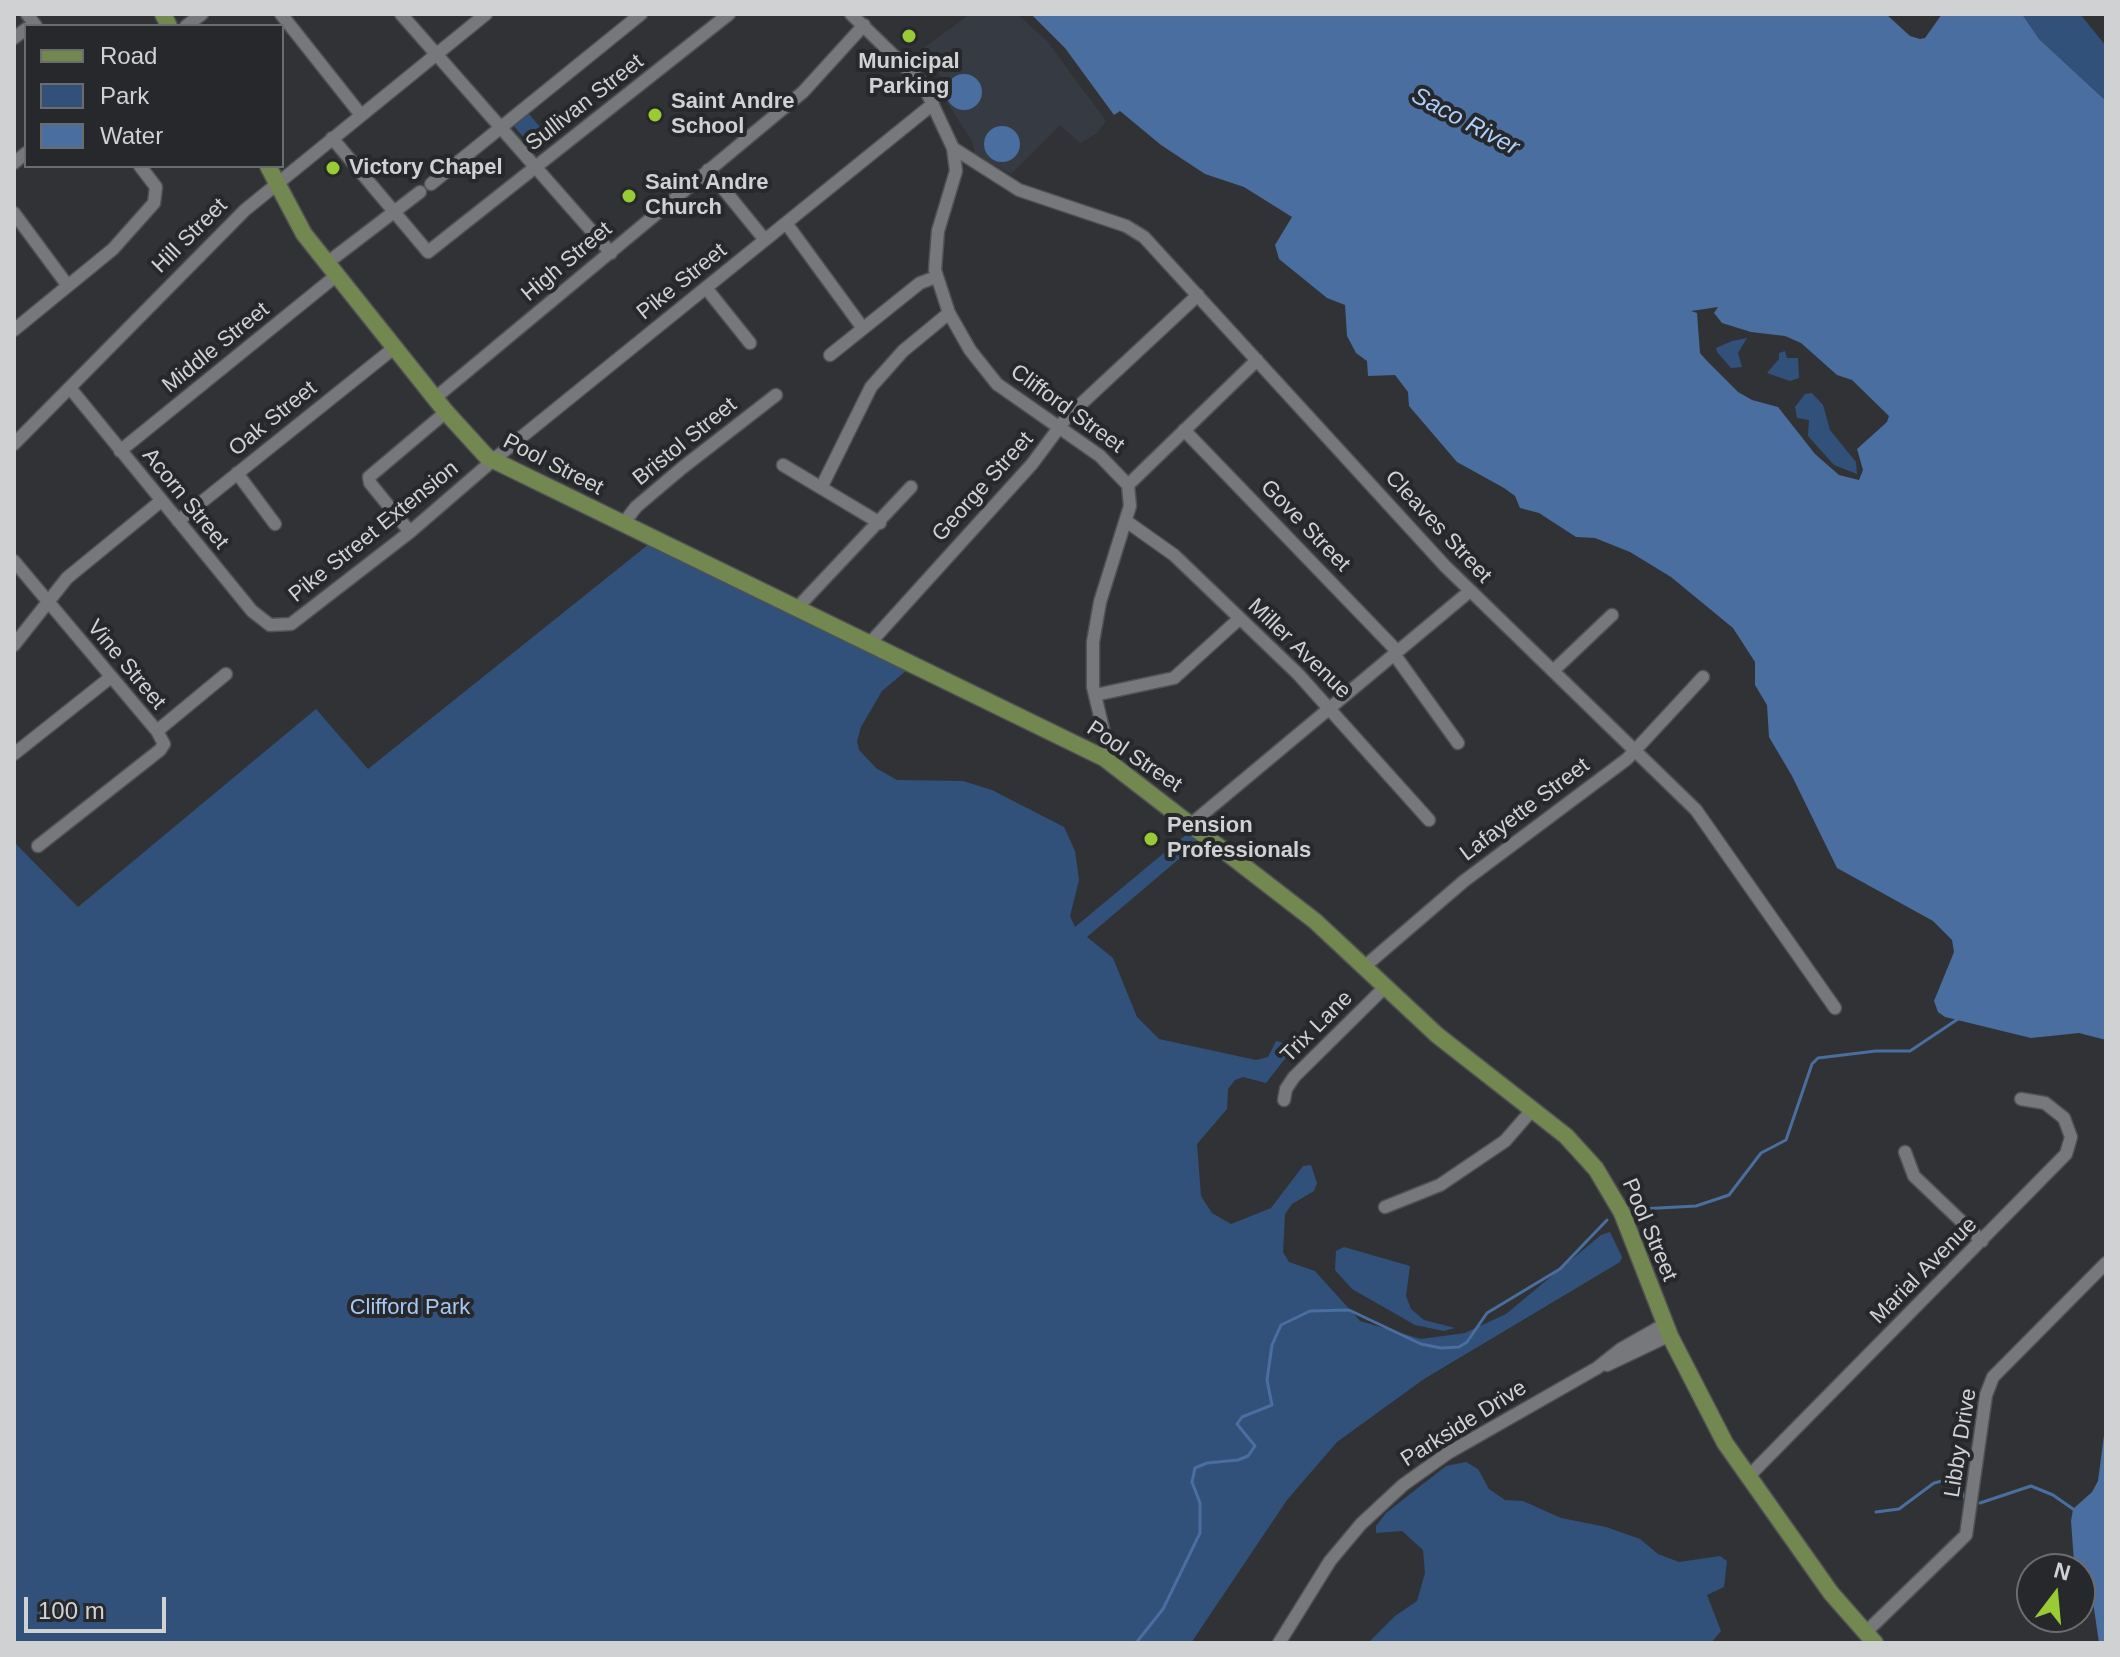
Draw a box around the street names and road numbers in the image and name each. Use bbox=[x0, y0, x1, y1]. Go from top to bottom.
street label: Sullivan Street bbox=[521, 49, 649, 157]
street label: Hill Street bbox=[147, 193, 233, 279]
street label: High Street bbox=[516, 217, 618, 307]
street label: Pike Street bbox=[632, 238, 732, 326]
street label: Middle Street bbox=[157, 297, 275, 399]
street label: Clifford Street bbox=[1005, 359, 1129, 459]
street label: Oak Street bbox=[224, 376, 322, 462]
street label: Bristol Street bbox=[628, 392, 742, 492]
street label: George Street bbox=[927, 427, 1039, 547]
street label: Pool Street bbox=[499, 429, 607, 501]
street label: Acorn Street bbox=[136, 443, 234, 555]
street label: Pike Street Extension bbox=[284, 456, 464, 608]
street label: Cleaves Street bbox=[1379, 465, 1497, 589]
street label: Gove Street bbox=[1255, 475, 1355, 577]
street label: Miller Avenue bbox=[1242, 593, 1356, 705]
street label: Vine Street bbox=[81, 615, 171, 715]
street label: Pool Street bbox=[1082, 716, 1186, 798]
street label: Lafayette Street bbox=[1455, 753, 1595, 867]
street label: Trix Lane bbox=[1276, 986, 1358, 1068]
street label: Pool Street bbox=[1616, 1175, 1682, 1285]
street label: Marial Avenue bbox=[1865, 1212, 1983, 1330]
street label: Parkside Drive bbox=[1396, 1375, 1532, 1473]
street label: Libby Drive bbox=[1939, 1387, 1983, 1499]

